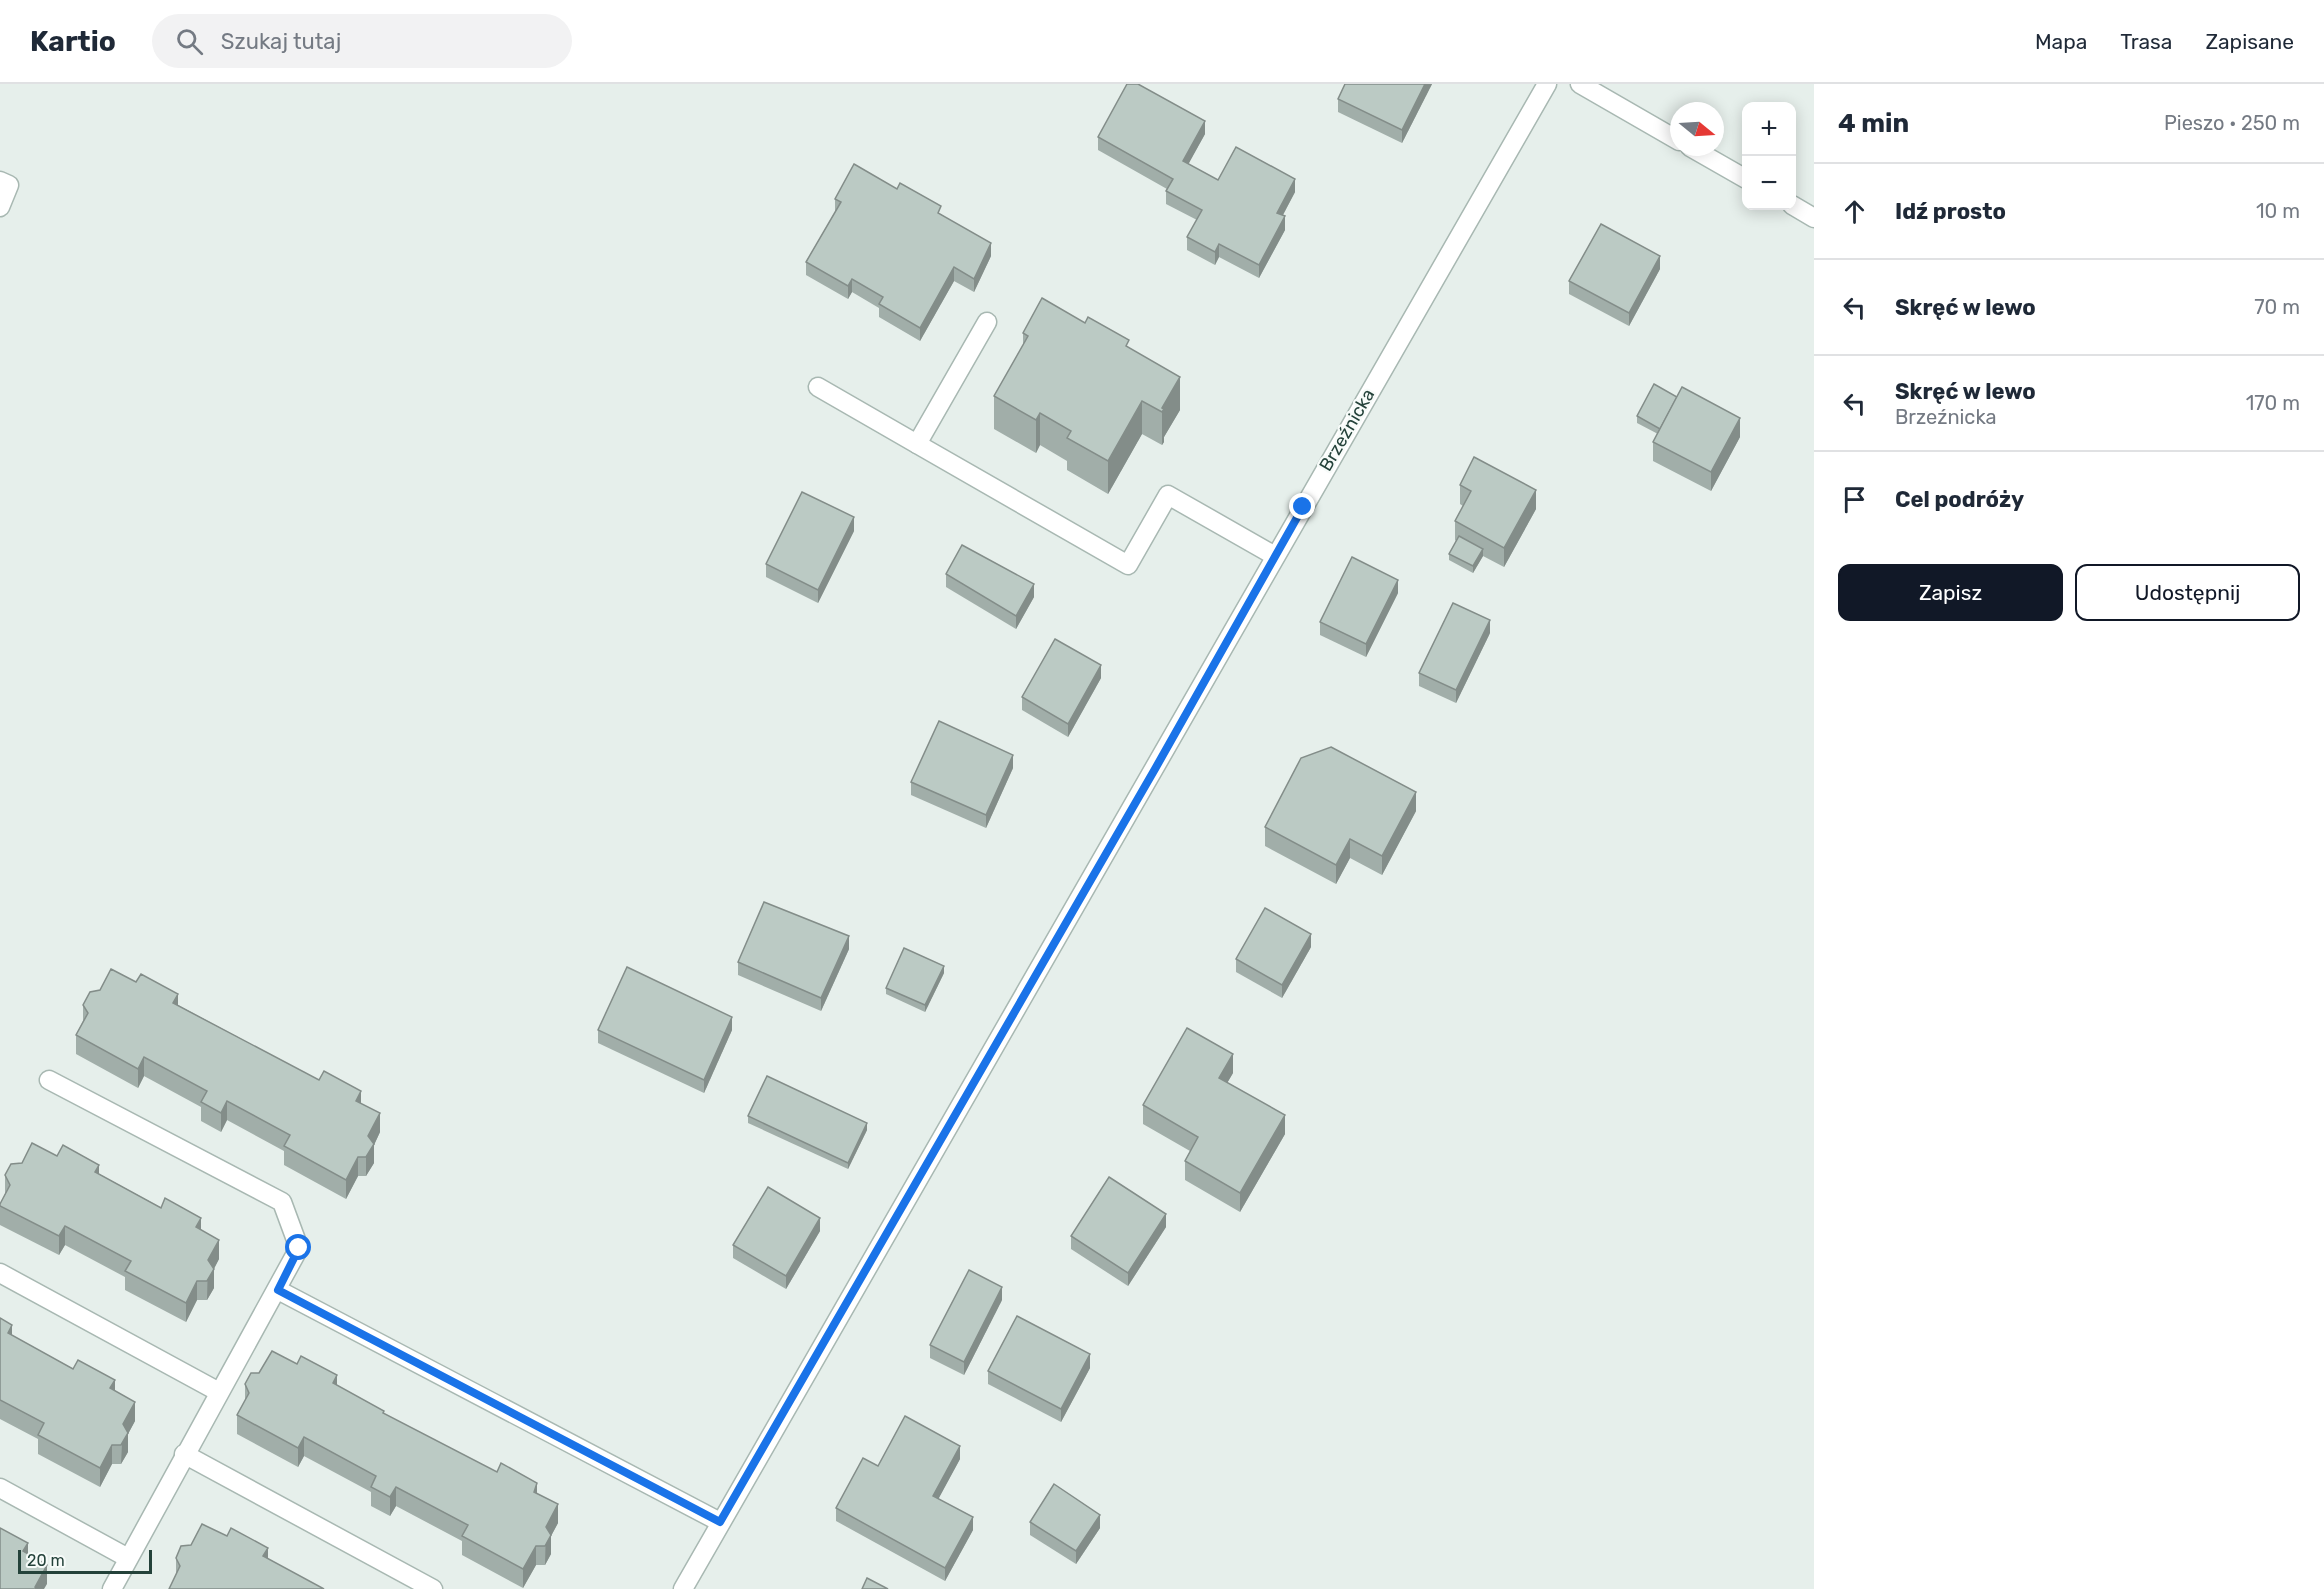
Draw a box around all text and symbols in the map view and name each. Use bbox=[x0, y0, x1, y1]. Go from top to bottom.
search box bbox=[152, 14, 572, 68]
text: Kartio bbox=[30, 25, 116, 58]
icon: search bbox=[173, 25, 206, 58]
text: Szukaj tutaj bbox=[221, 28, 341, 55]
text: Mapa bbox=[2035, 29, 2087, 54]
text: Trasa bbox=[2120, 29, 2172, 54]
text: Zapisane bbox=[2205, 29, 2294, 54]
north arrow bbox=[1670, 102, 1724, 156]
map controls bbox=[1742, 102, 1796, 210]
button: + bbox=[1742, 102, 1796, 156]
text: 4 min bbox=[1838, 108, 1909, 139]
text: Pieszo · 250 m bbox=[2164, 111, 2300, 135]
button: − bbox=[1742, 156, 1796, 210]
icon: ahead bbox=[1838, 195, 1871, 228]
text: Idź prosto bbox=[1895, 198, 2006, 225]
text: 10 m bbox=[2256, 199, 2300, 223]
icon: left bbox=[1838, 291, 1871, 324]
text: Skręć w lewo bbox=[1895, 294, 2036, 321]
text: 70 m bbox=[2254, 295, 2300, 319]
text: Skręć w lewo bbox=[1895, 378, 2036, 405]
street label: Brzeźnicka bbox=[1315, 385, 1379, 475]
icon: left bbox=[1838, 387, 1871, 420]
text: 170 m bbox=[2246, 391, 2300, 415]
text: Brzeźnicka bbox=[1895, 405, 1997, 429]
icon: arrive bbox=[1838, 483, 1871, 516]
text: Cel podróży bbox=[1895, 486, 2024, 513]
route end bbox=[1289, 493, 1315, 519]
button: Zapisz bbox=[1838, 564, 2063, 621]
button: Udostępnij bbox=[2075, 564, 2300, 621]
route start bbox=[285, 1234, 311, 1260]
scale bar bbox=[18, 1547, 152, 1574]
text: 20 m bbox=[27, 1551, 65, 1570]

